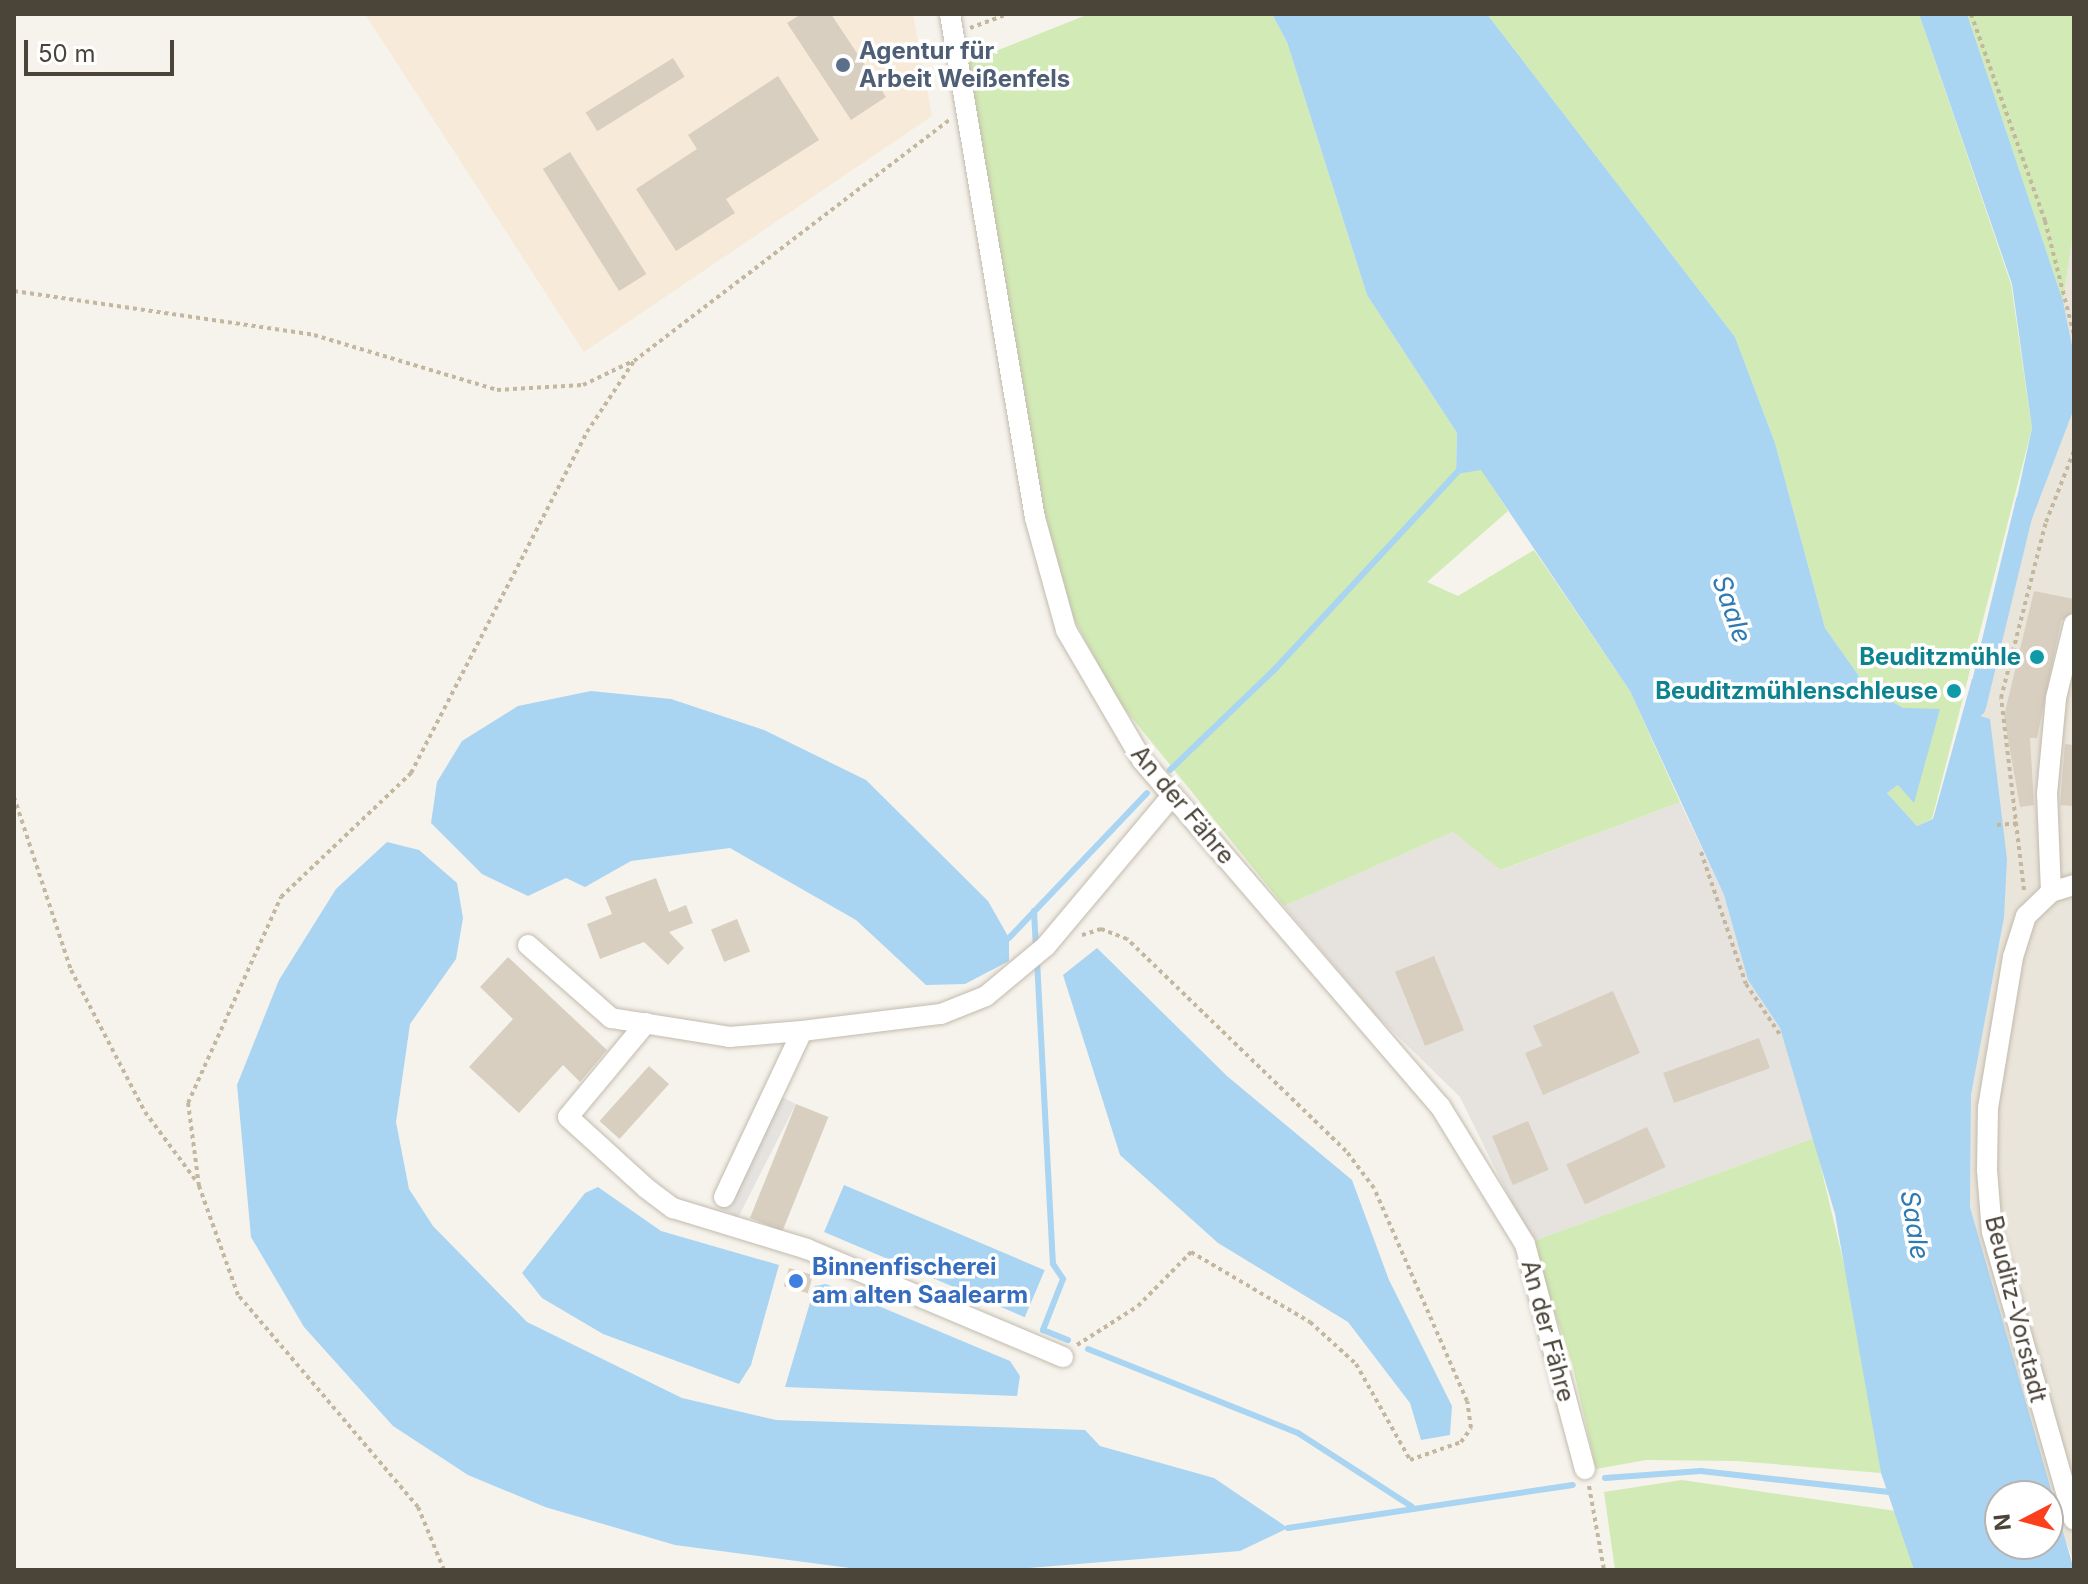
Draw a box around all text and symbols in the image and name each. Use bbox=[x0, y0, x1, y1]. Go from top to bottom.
scale bar bbox=[28, 24, 178, 74]
place label: Agentur für Arbeit Weißenfels bbox=[859, 37, 1070, 93]
text: 50 m bbox=[38, 39, 96, 68]
marker: Agentur für Arbeit Weißenfels bbox=[834, 56, 852, 74]
water label: Saale bbox=[1706, 571, 1758, 647]
place label: Beuditzmühle bbox=[1859, 643, 2021, 671]
marker: Beuditzmühle bbox=[2028, 648, 2046, 666]
place label: Beuditzmühlenschleuse bbox=[1655, 677, 1938, 705]
marker: Beuditzmühlenschleuse bbox=[1945, 682, 1963, 700]
street label: An der Fähre bbox=[1125, 740, 1241, 870]
water label: Saale bbox=[1894, 1188, 1936, 1262]
street label: Beuditz-Vorstadt bbox=[1979, 1213, 2053, 1405]
place label: Binnenfischerei am alten Saalearm bbox=[812, 1253, 1028, 1309]
street label: An der Fähre bbox=[1515, 1257, 1581, 1405]
marker: Binnenfischerei am alten Saalearm bbox=[787, 1272, 805, 1290]
north arrow bbox=[1984, 1480, 2064, 1560]
text: N bbox=[1988, 1513, 2016, 1532]

